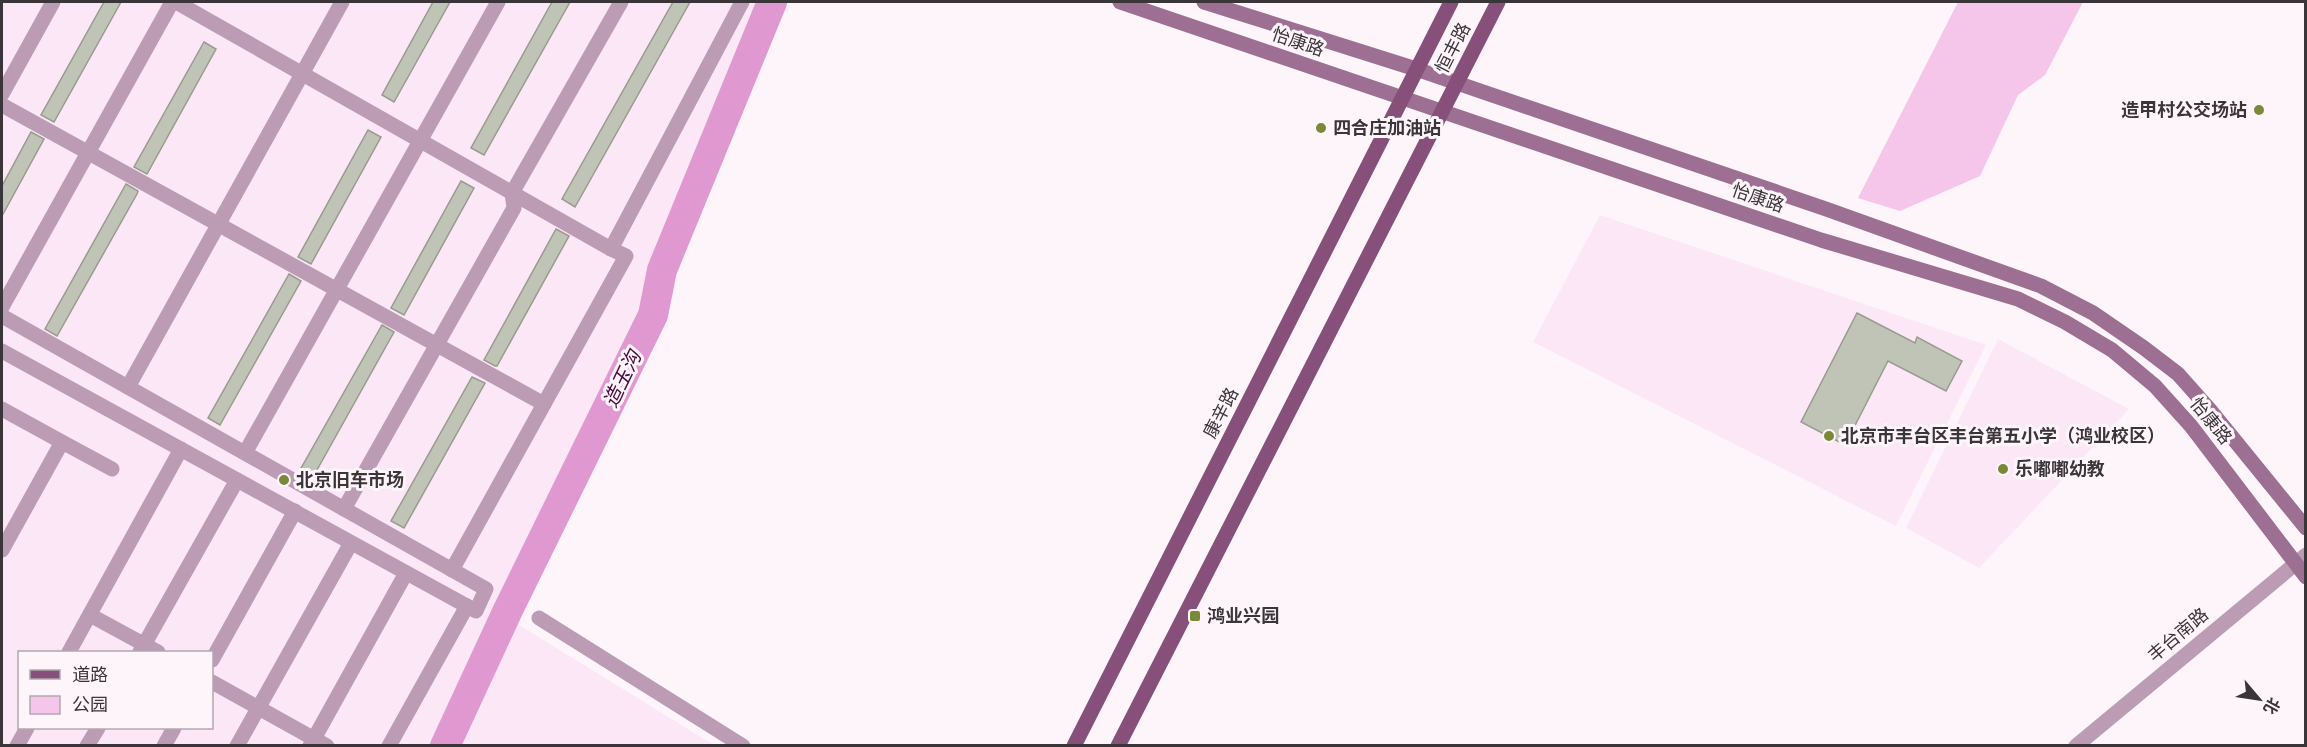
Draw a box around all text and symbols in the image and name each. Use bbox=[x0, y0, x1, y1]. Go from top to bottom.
street label: 恒丰路 bbox=[1430, 18, 1474, 77]
street label: 怡康路 bbox=[1269, 22, 1327, 60]
place label: 造甲村公交场站 bbox=[2121, 98, 2247, 120]
marker: 造甲村公交场站 bbox=[2252, 103, 2266, 117]
place label: 四合庄加油站 bbox=[1333, 116, 1441, 138]
marker: 四合庄加油站 bbox=[1314, 121, 1328, 135]
street label: 怡康路 bbox=[1729, 178, 1787, 216]
water label: 造玉沟 bbox=[597, 345, 646, 411]
street label: 康辛路 bbox=[1198, 383, 1242, 442]
street label: 怡康路 bbox=[2186, 392, 2237, 448]
place label: 北京市丰台区丰台第五小学（鸿业校区） bbox=[1841, 424, 2165, 446]
marker: 北京市丰台区丰台第五小学（鸿业校区） bbox=[1822, 429, 1836, 443]
place label: 乐嘟嘟幼教 bbox=[2015, 457, 2105, 479]
marker: 乐嘟嘟幼教 bbox=[1996, 462, 2010, 476]
place label: 北京旧车市场 bbox=[296, 468, 404, 490]
marker: 北京旧车市场 bbox=[277, 473, 291, 487]
street label: 丰台南路 bbox=[2143, 603, 2212, 666]
place label: 鸿业兴园 bbox=[1207, 604, 1279, 626]
marker: 鸿业兴园 bbox=[1188, 609, 1202, 623]
legend bbox=[18, 651, 213, 729]
text: 道路 bbox=[72, 663, 108, 685]
north arrow bbox=[2229, 669, 2289, 729]
text: 公园 bbox=[72, 693, 108, 715]
text: 北 bbox=[2259, 694, 2285, 718]

